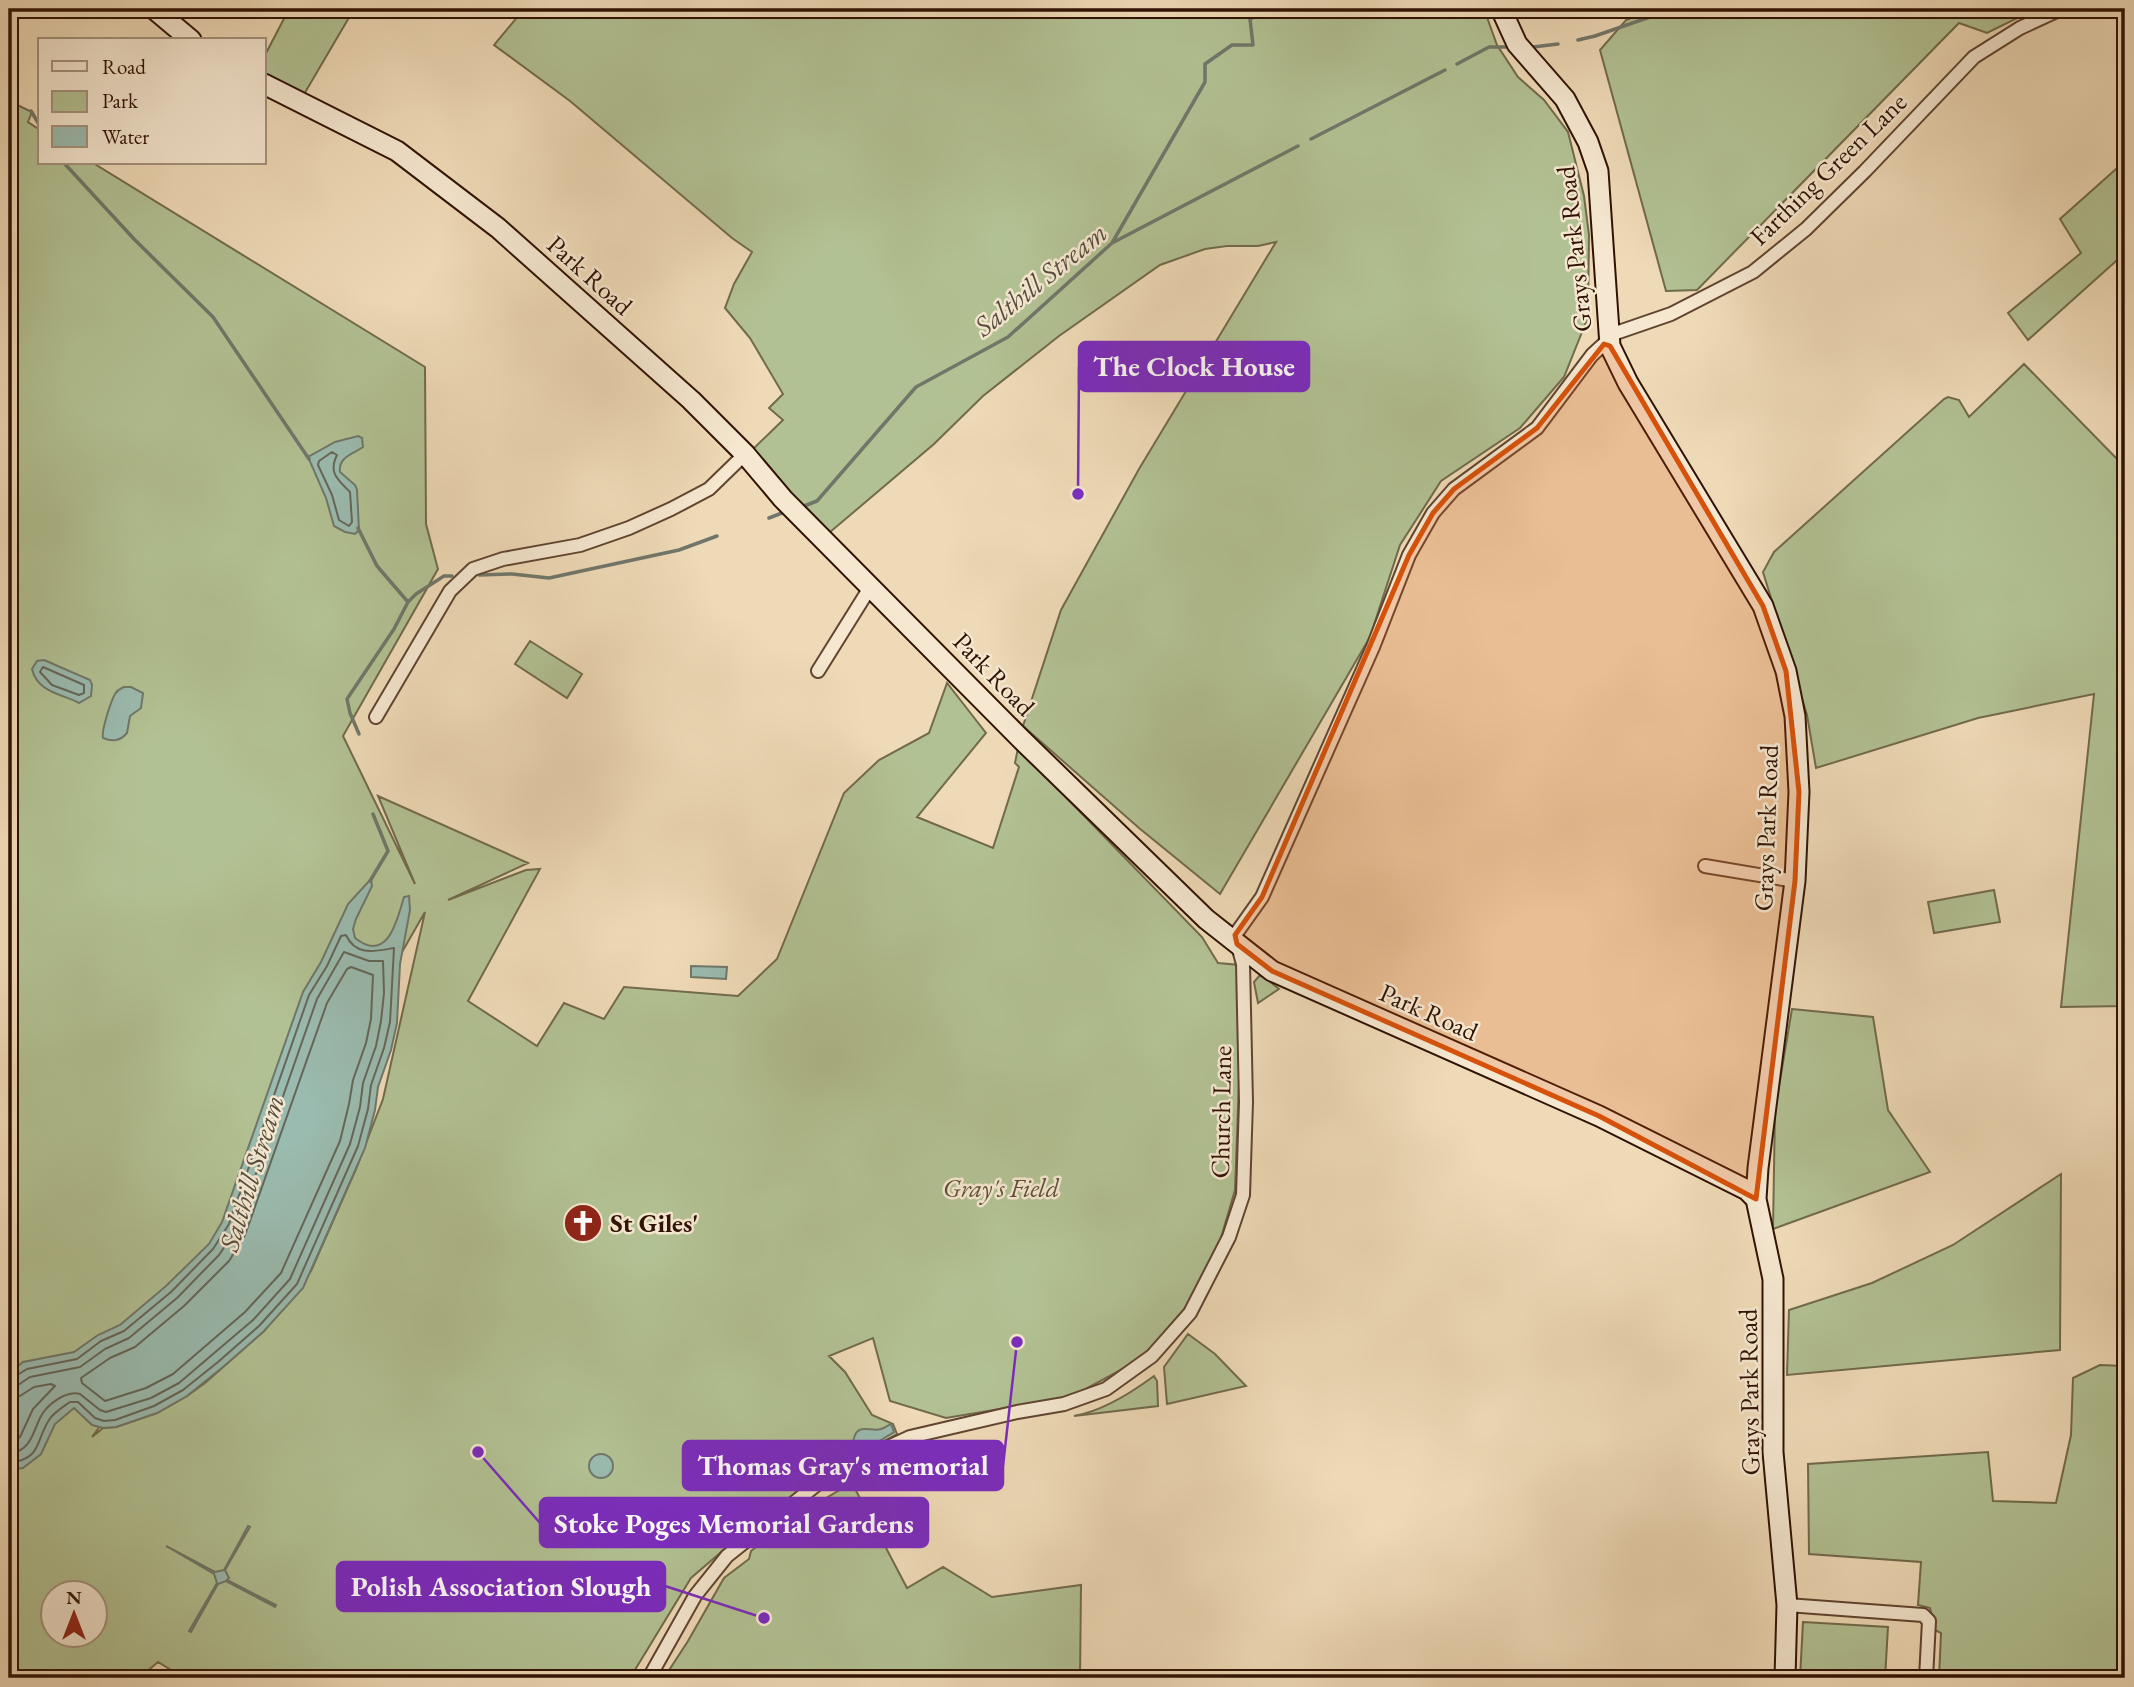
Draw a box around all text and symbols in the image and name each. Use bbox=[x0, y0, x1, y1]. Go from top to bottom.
legend bbox=[38, 38, 266, 164]
text: Road bbox=[102, 53, 146, 80]
street label: Farthing Green Lane bbox=[1742, 85, 1914, 253]
text: Park bbox=[102, 87, 139, 114]
text: Water bbox=[102, 123, 149, 150]
street label: Grays Park Road bbox=[1548, 164, 1600, 334]
water label: Salthill Stream bbox=[965, 214, 1114, 344]
street label: Park Road bbox=[540, 228, 641, 323]
callout: The Clock House bbox=[1079, 342, 1309, 391]
text: The Clock House bbox=[1093, 348, 1295, 384]
street label: Park Road bbox=[946, 625, 1043, 724]
street label: Grays Park Road bbox=[1746, 743, 1786, 912]
street label: Park Road bbox=[1375, 975, 1484, 1049]
street label: Church Lane bbox=[1203, 1045, 1239, 1179]
water label: Salthill Stream bbox=[210, 1091, 292, 1256]
park label: Gray's Field bbox=[943, 1171, 1060, 1205]
church icon: St Giles' bbox=[562, 1202, 604, 1244]
place label: St Giles' bbox=[610, 1206, 698, 1240]
street label: Grays Park Road bbox=[1731, 1308, 1767, 1476]
callout: Thomas Gray's memorial bbox=[683, 1441, 1003, 1490]
text: Thomas Gray's memorial bbox=[697, 1447, 989, 1483]
callout: Stoke Poges Memorial Gardens bbox=[540, 1498, 928, 1547]
text: Stoke Poges Memorial Gardens bbox=[554, 1505, 914, 1541]
callout: Polish Association Slough bbox=[337, 1562, 665, 1611]
text: Polish Association Slough bbox=[351, 1568, 652, 1604]
north arrow bbox=[38, 1578, 108, 1648]
text: N bbox=[66, 1585, 82, 1610]

